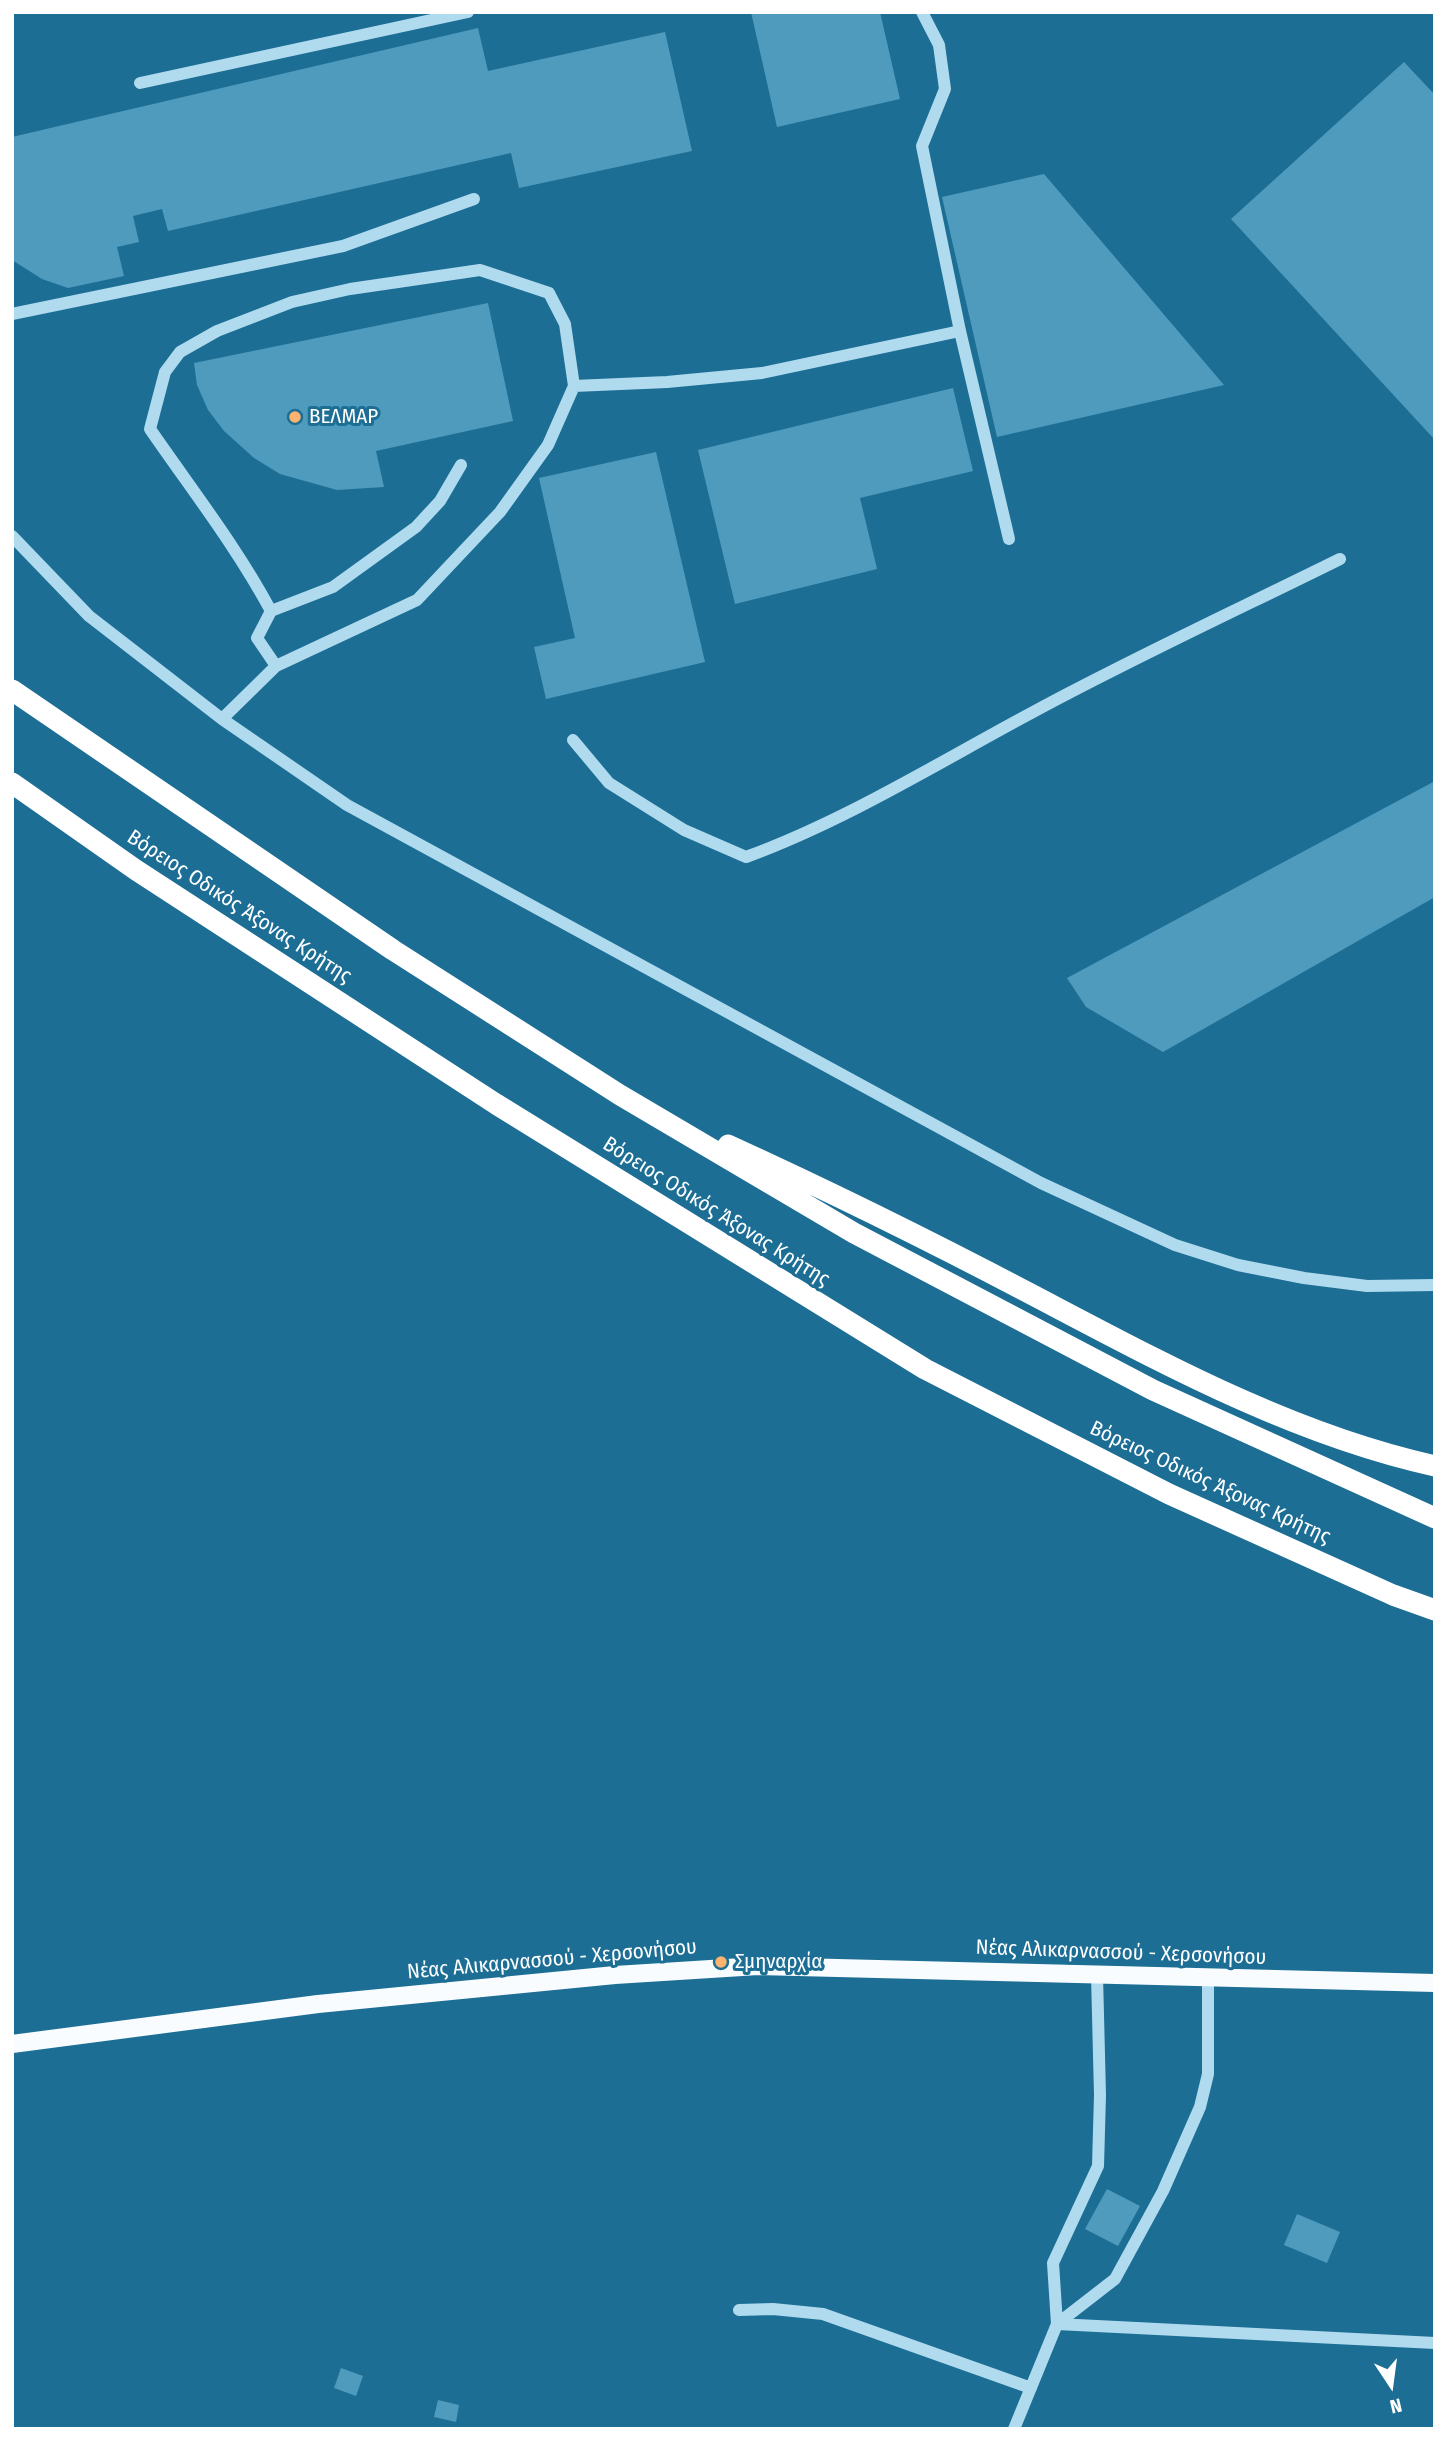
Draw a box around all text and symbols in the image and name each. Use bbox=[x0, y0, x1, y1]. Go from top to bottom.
place label: ΒΕΛΜΑΡ bbox=[309, 404, 378, 430]
marker: ΒΕΛΜΑΡ bbox=[287, 409, 303, 425]
street label: Βόρειος Οδικός Άξονας Κρήτης bbox=[122, 825, 356, 989]
street label: Βόρειος Οδικός Άξονας Κρήτης bbox=[598, 1132, 834, 1292]
street label: Βόρειος Οδικός Άξονας Κρήτης bbox=[1086, 1416, 1334, 1550]
street label: Νέας Αλικαρνασσού - Χερσονήσου bbox=[406, 1935, 698, 1985]
street label: Νέας Αλικαρνασσού - Χερσονήσου bbox=[975, 1935, 1267, 1971]
place label: Σμηναρχία bbox=[735, 1949, 823, 1975]
marker: Σμηναρχία bbox=[713, 1954, 729, 1970]
north arrow bbox=[1356, 2350, 1426, 2420]
text: N bbox=[1388, 2393, 1404, 2418]

